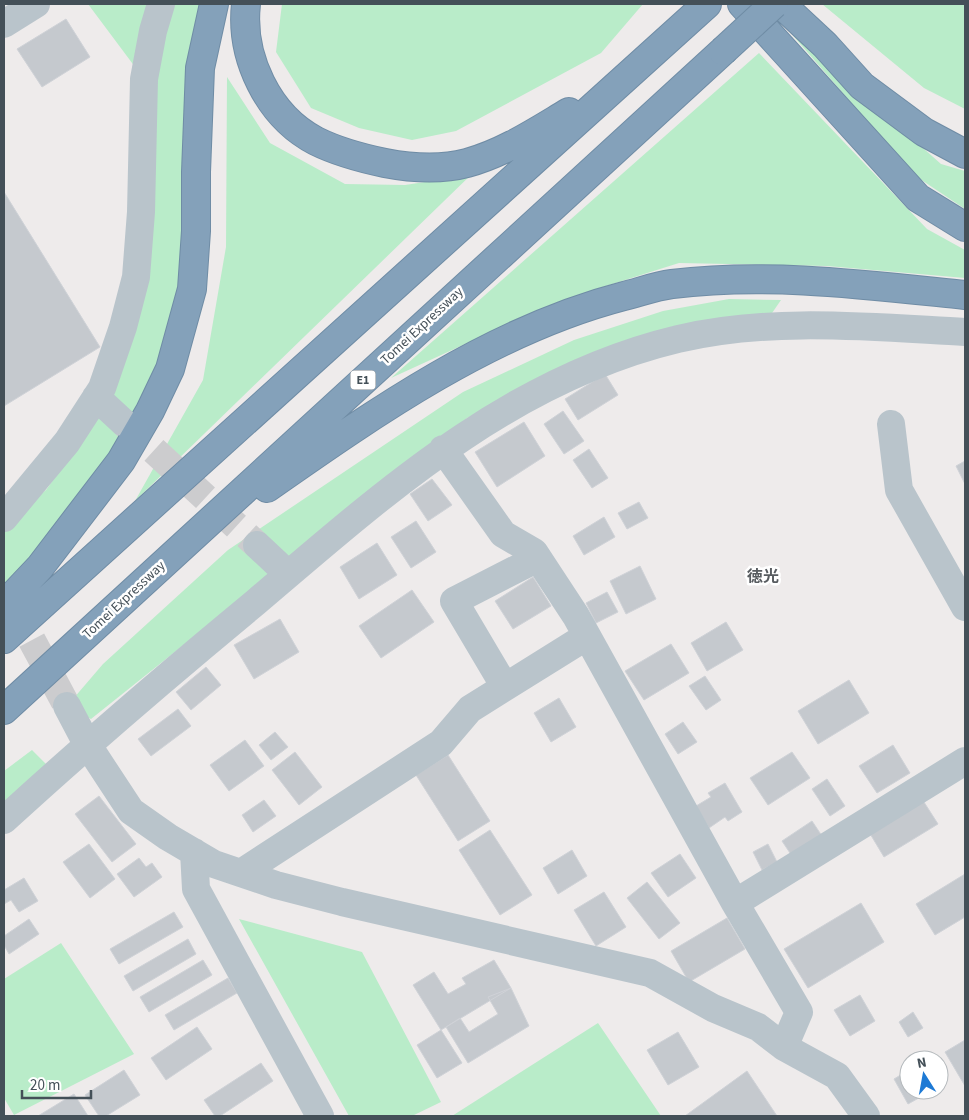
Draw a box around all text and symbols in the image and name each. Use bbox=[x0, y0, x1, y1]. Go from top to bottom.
street label: Tomei Expressway bbox=[376, 282, 468, 370]
road number: E1 bbox=[350, 370, 376, 390]
street label: Tomei Expressway bbox=[78, 556, 170, 644]
district label: 徳光 bbox=[747, 566, 779, 588]
north arrow bbox=[899, 1050, 949, 1100]
text: N bbox=[915, 1053, 928, 1074]
scale bar bbox=[22, 1068, 91, 1100]
text: 20 m bbox=[30, 1075, 60, 1096]

